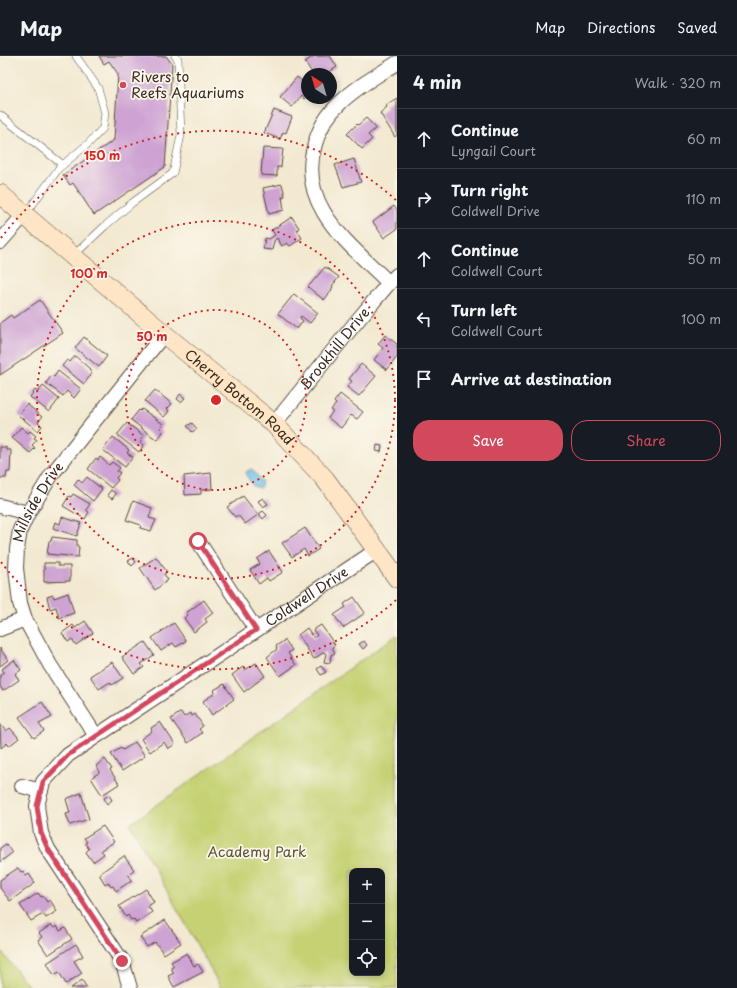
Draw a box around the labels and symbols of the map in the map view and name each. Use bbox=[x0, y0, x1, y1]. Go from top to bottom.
place label: Rivers to Reefs Aquariums bbox=[131, 66, 245, 103]
north arrow bbox=[301, 68, 337, 104]
marker: Rivers to Reefs Aquariums bbox=[118, 80, 128, 90]
text: 150 m bbox=[84, 146, 120, 164]
text: 100 m bbox=[70, 264, 108, 282]
street label: Brookhill Drive bbox=[295, 303, 374, 394]
text: 50 m bbox=[136, 327, 168, 345]
street label: Cherry Bottom Road bbox=[180, 344, 299, 449]
centre of rings bbox=[209, 393, 223, 407]
street label: Millside Drive bbox=[7, 457, 68, 543]
route start bbox=[189, 532, 207, 550]
street label: Coldwell Drive bbox=[261, 561, 352, 631]
park label: Academy Park bbox=[207, 841, 307, 862]
route end bbox=[113, 952, 131, 970]

